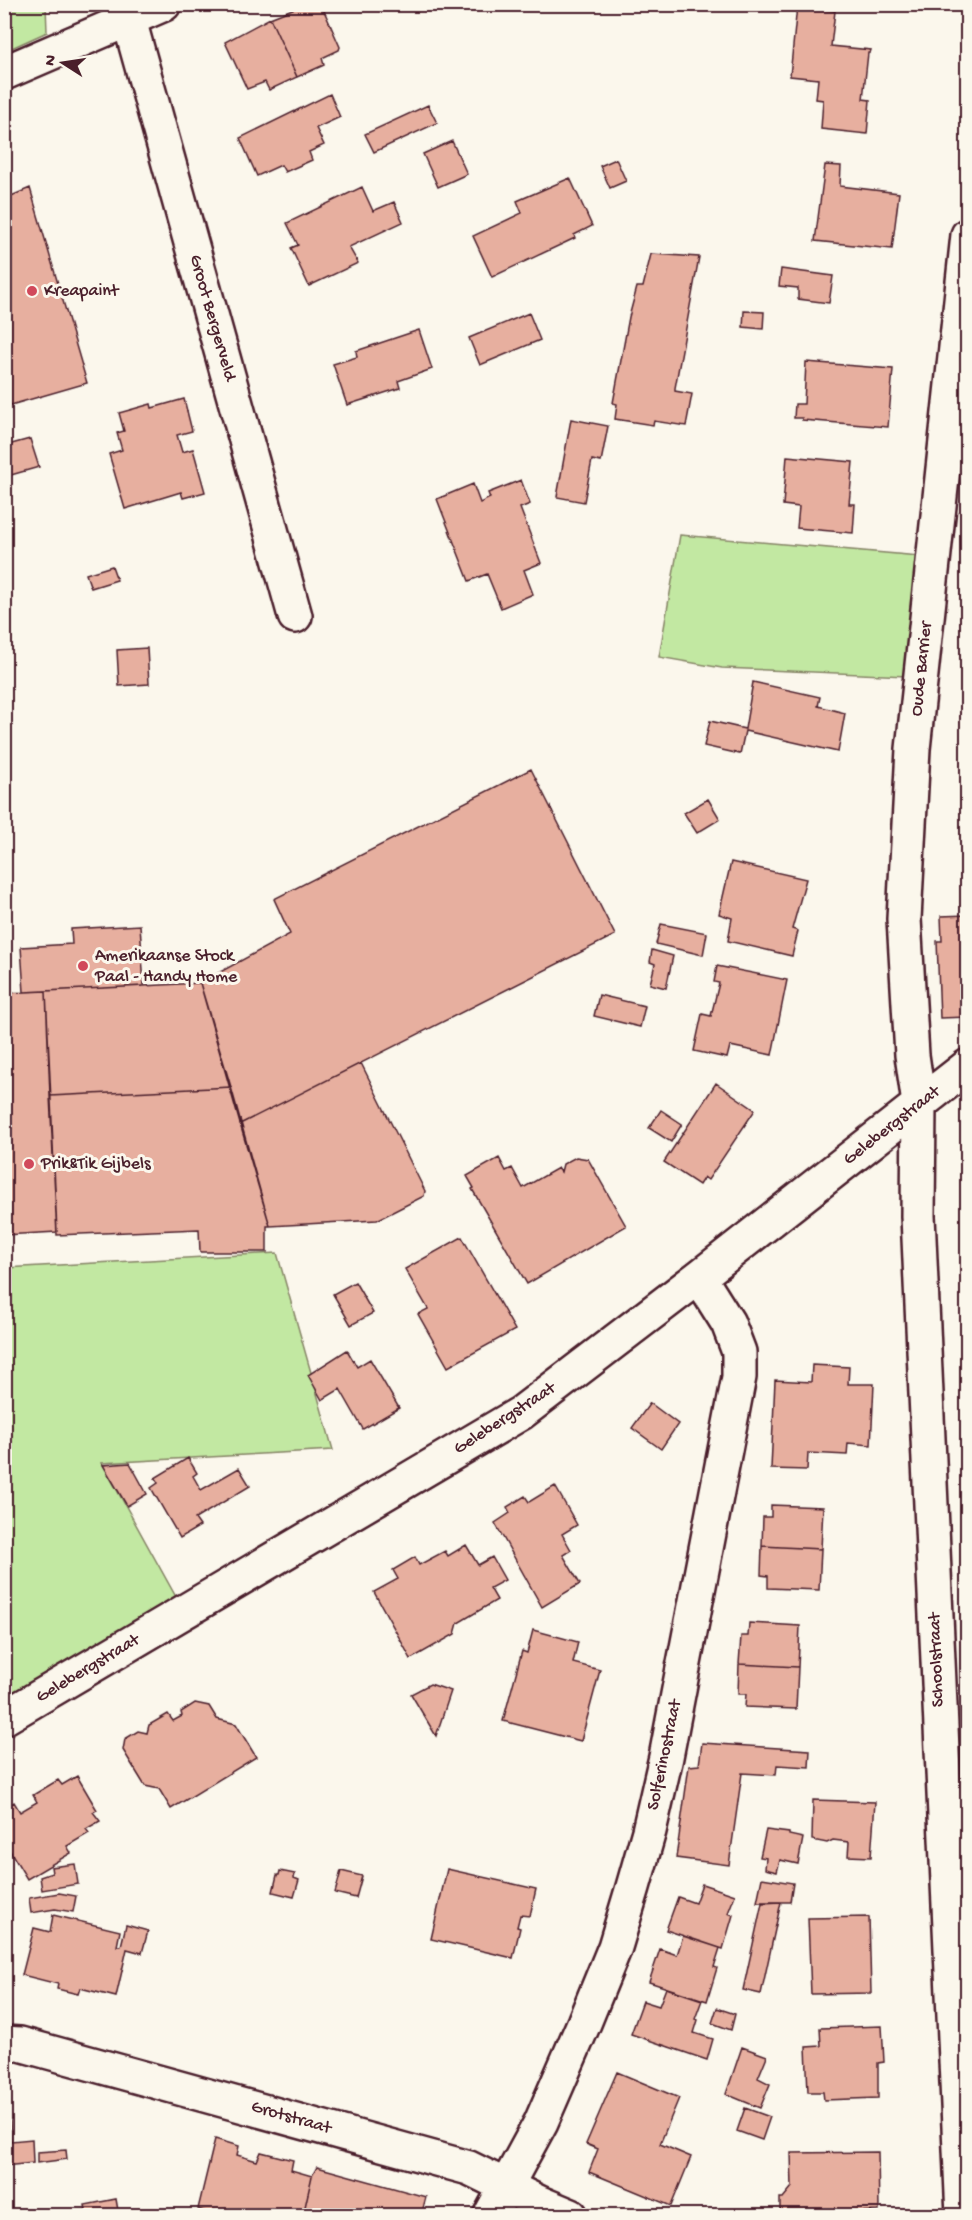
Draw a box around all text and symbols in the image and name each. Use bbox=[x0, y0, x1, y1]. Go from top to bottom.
north arrow bbox=[33, 33, 93, 93]
text: N bbox=[41, 53, 62, 68]
street label: Groot Bergerveld bbox=[184, 252, 240, 385]
place label: Kreapaint bbox=[44, 281, 120, 302]
marker: Kreapaint bbox=[25, 284, 39, 298]
street label: Oude Barrier bbox=[907, 619, 938, 717]
place label: Amerikaanse Stock Paal - Handy Home bbox=[94, 946, 238, 988]
marker: Amerikaanse Stock Paal - Handy Home bbox=[76, 959, 90, 973]
street label: Gelebergstraat bbox=[839, 1081, 946, 1170]
place label: Prik&Tik Gijbels bbox=[40, 1154, 152, 1175]
marker: Prik&Tik Gijbels bbox=[22, 1157, 36, 1171]
street label: Gelebergstraat bbox=[450, 1377, 561, 1460]
street label: Schoolstraat bbox=[925, 1611, 949, 1708]
street label: Gelebergstraat bbox=[32, 1629, 145, 1708]
street label: Solferinostraat bbox=[643, 1696, 687, 1812]
street label: Grotstraat bbox=[249, 2097, 335, 2140]

